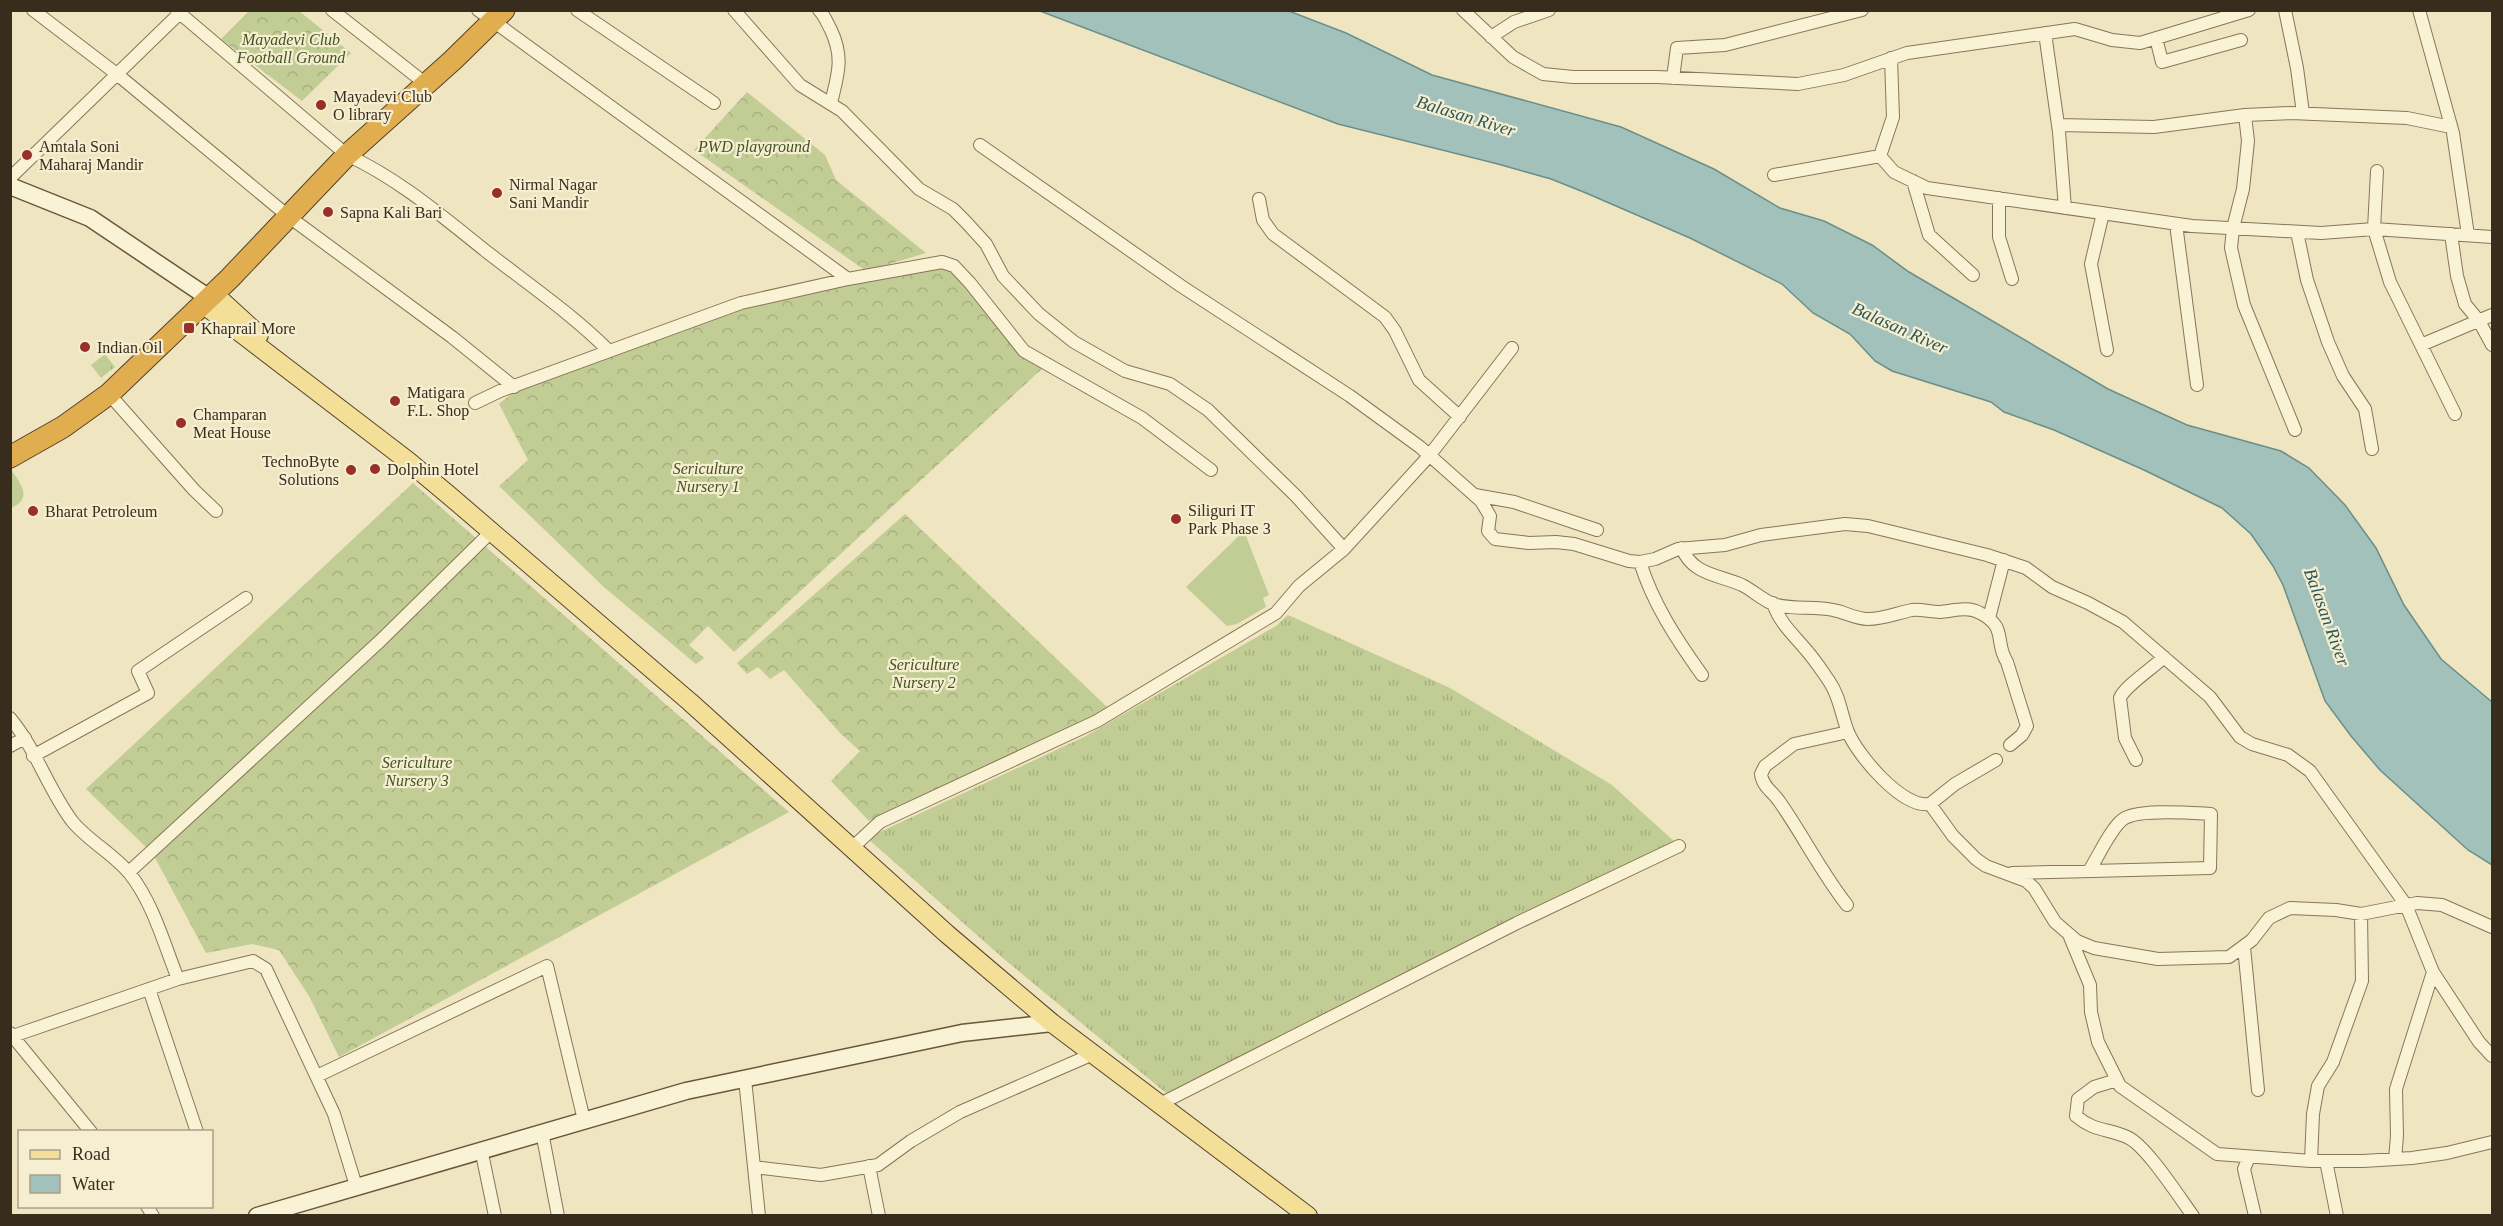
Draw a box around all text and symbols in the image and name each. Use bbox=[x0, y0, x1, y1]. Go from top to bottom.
park label: Mayadevi Club Football Ground bbox=[236, 31, 346, 66]
place label: Mayadevi Club O library bbox=[333, 88, 432, 124]
water label: Balasan River bbox=[1414, 91, 1519, 141]
marker: Mayadevi Club O library bbox=[314, 98, 328, 112]
place label: Amtala Soni Maharaj Mandir bbox=[39, 138, 144, 174]
park label: PWD playground bbox=[697, 138, 811, 156]
marker: Amtala Soni Maharaj Mandir bbox=[20, 148, 34, 162]
place label: Nirmal Nagar Sani Mandir bbox=[509, 176, 598, 211]
marker: Nirmal Nagar Sani Mandir bbox=[490, 186, 504, 200]
place label: Sapna Kali Bari bbox=[340, 204, 443, 222]
marker: Sapna Kali Bari bbox=[321, 205, 335, 219]
water label: Balasan River bbox=[1849, 298, 1952, 358]
place label: Khaprail More bbox=[201, 320, 296, 338]
marker: Khaprail More bbox=[182, 321, 196, 335]
place label: Indian Oil bbox=[97, 339, 163, 356]
marker: Indian Oil bbox=[78, 340, 92, 354]
place label: Matigara F.L. Shop bbox=[407, 384, 469, 420]
marker: Matigara F.L. Shop bbox=[388, 394, 402, 408]
place label: Champaran Meat House bbox=[193, 406, 271, 441]
marker: Champaran Meat House bbox=[174, 416, 188, 430]
place label: TechnoByte Solutions bbox=[262, 453, 339, 488]
park label: Sericulture Nursery 1 bbox=[673, 460, 743, 496]
place label: Dolphin Hotel bbox=[387, 461, 480, 479]
marker: Dolphin Hotel bbox=[368, 462, 382, 476]
marker: TechnoByte Solutions bbox=[344, 463, 358, 477]
place label: Siliguri IT Park Phase 3 bbox=[1188, 502, 1271, 537]
place label: Bharat Petroleum bbox=[45, 503, 158, 520]
marker: Bharat Petroleum bbox=[26, 504, 40, 518]
marker: Siliguri IT Park Phase 3 bbox=[1169, 512, 1183, 526]
water label: Balasan River bbox=[2300, 565, 2354, 670]
park label: Sericulture Nursery 2 bbox=[889, 656, 959, 692]
park label: Sericulture Nursery 3 bbox=[382, 754, 452, 790]
legend bbox=[18, 1130, 213, 1208]
text: Road bbox=[72, 1144, 110, 1164]
text: Water bbox=[72, 1174, 115, 1194]

